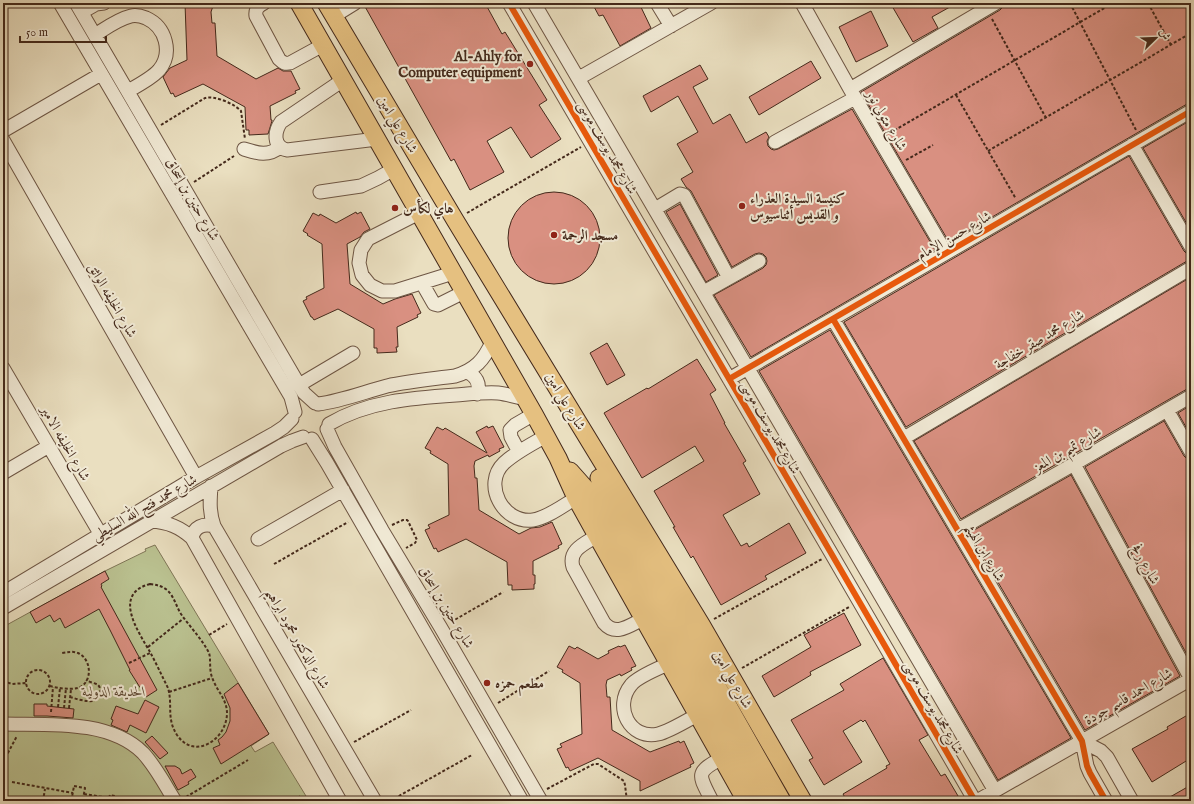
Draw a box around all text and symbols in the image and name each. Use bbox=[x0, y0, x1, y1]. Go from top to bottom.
scale bar bbox=[20, 18, 106, 44]
north arrow bbox=[1136, 18, 1176, 58]
text: 50 m bbox=[26, 25, 48, 40]
text: ش bbox=[1156, 27, 1173, 42]
place label: Al-Ahly for Computer equipment bbox=[398, 48, 523, 82]
marker: Al-Ahly for Computer equipment bbox=[525, 59, 535, 69]
street label: شارع متولي نور bbox=[859, 85, 911, 155]
street label: شارع علي امين bbox=[370, 92, 421, 158]
street label: شارع محمد يوسف موسى bbox=[571, 97, 641, 199]
street label: شارع حنين بن إسحاق bbox=[159, 155, 223, 245]
place label: كنيسة السيدة العذراء و القديس أثناسيوس bbox=[750, 190, 845, 224]
place label: هاي لكأس bbox=[403, 198, 454, 220]
marker: كنيسة السيدة العذراء و القديس أثناسيوس bbox=[737, 201, 747, 211]
marker: هاي لكأس bbox=[390, 203, 400, 213]
street label: شارع حسن الإمام bbox=[914, 207, 997, 267]
place label: مسجد الرحمة bbox=[562, 227, 618, 245]
marker: مسجد الرحمة bbox=[549, 230, 559, 240]
street label: شارع الخليفه الواثق bbox=[82, 260, 141, 342]
street label: شارع محمد صقر خفاجة bbox=[991, 306, 1089, 375]
street label: شارع علي امين bbox=[538, 369, 589, 435]
street label: شارع محمد يوسف موسى bbox=[734, 377, 804, 479]
street label: شارع الخليفه الامير bbox=[34, 401, 94, 486]
street label: شارع تميم بن المعز bbox=[1028, 423, 1107, 481]
street label: شارع محمد فتح الله السليطي bbox=[87, 468, 202, 548]
street label: شارع ابن الهيثم bbox=[956, 520, 1009, 587]
street label: شارع رفح bbox=[1124, 541, 1163, 589]
street label: شارع حنين بن إسحاق bbox=[413, 563, 478, 653]
street label: شارع الدكتور محمود ابراهيم bbox=[257, 585, 333, 694]
street label: شارع علي امين bbox=[706, 647, 756, 713]
street label: شارع محمد يوسف موسى bbox=[897, 657, 967, 759]
street label: شارع احمد قاسم جودة bbox=[1081, 664, 1178, 733]
place label: مطعم حمزه bbox=[495, 675, 544, 696]
marker: مطعم حمزه bbox=[482, 678, 492, 688]
park label: الحديقة الدولية bbox=[80, 683, 146, 701]

